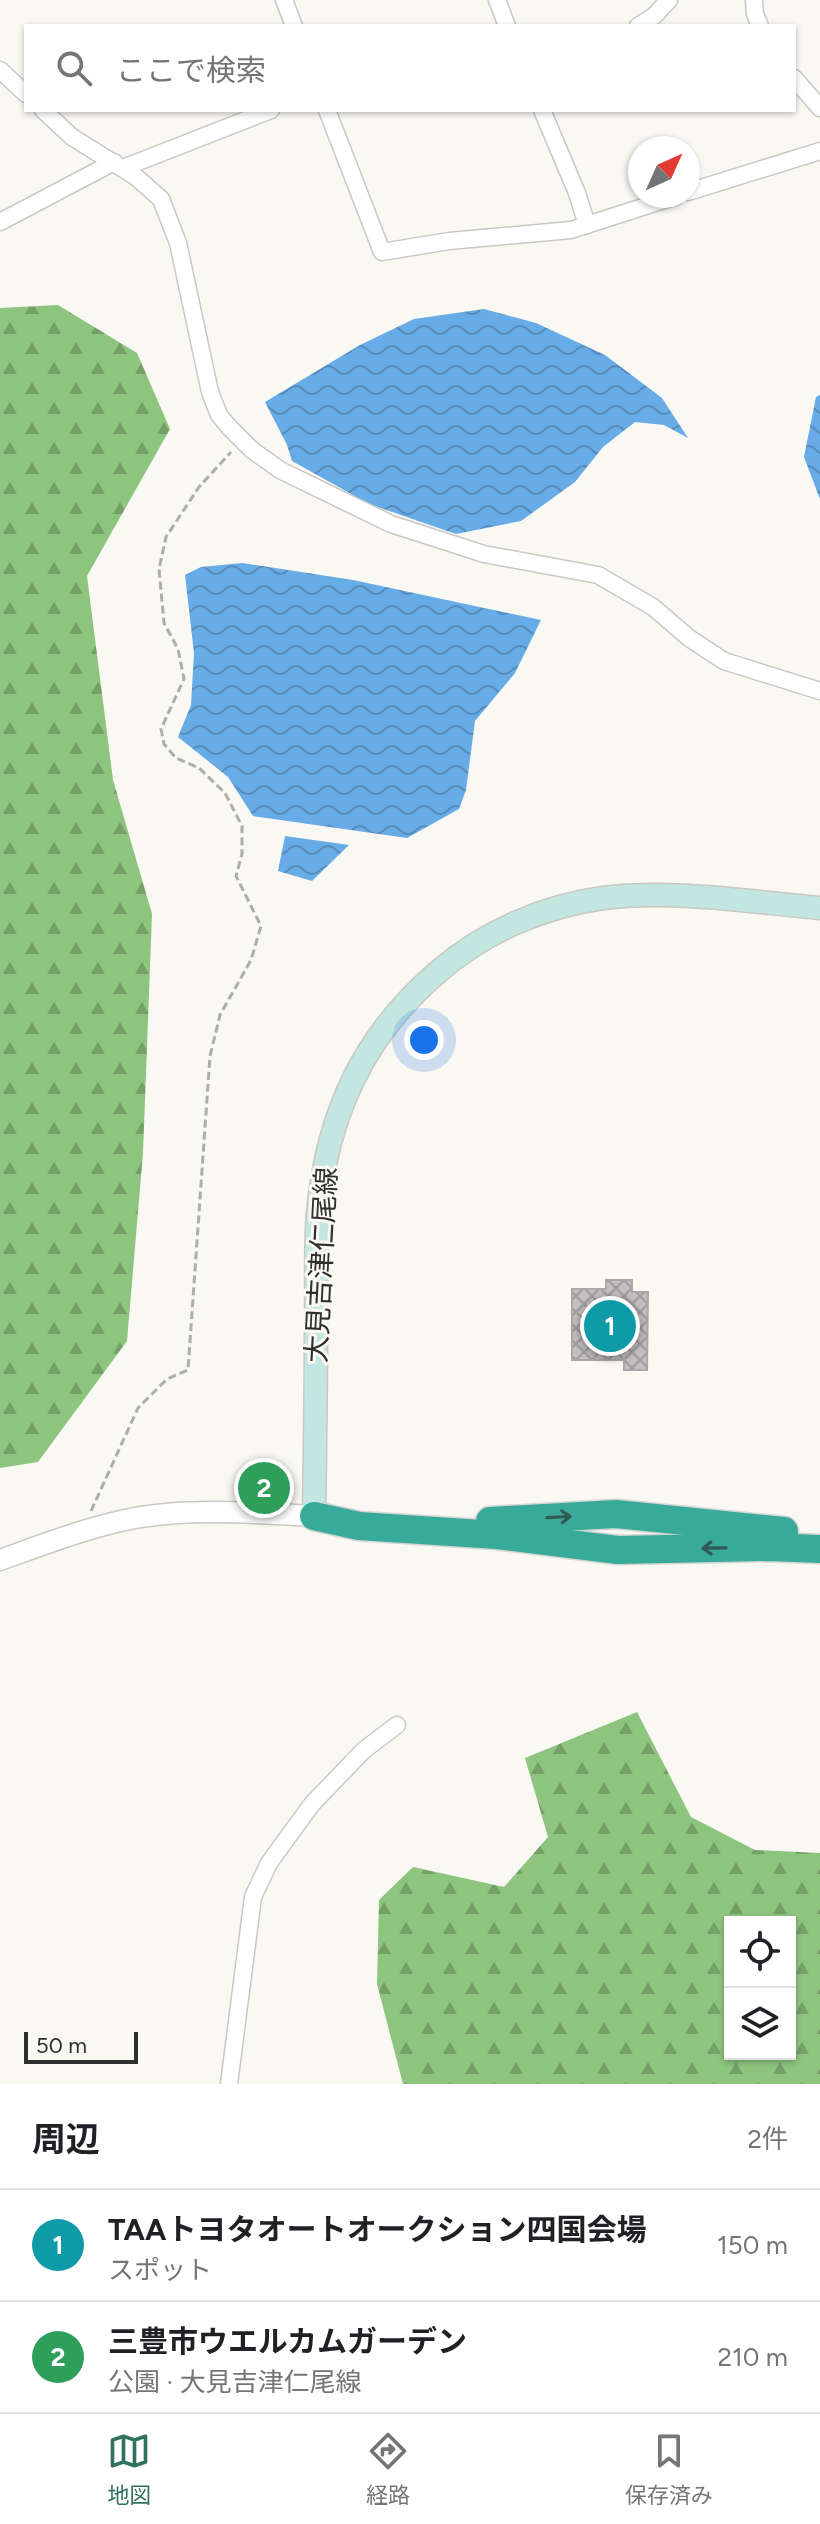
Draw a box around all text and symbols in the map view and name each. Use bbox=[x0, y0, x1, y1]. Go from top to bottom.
search box bbox=[24, 24, 796, 112]
icon: search bbox=[52, 46, 96, 90]
text: ここで検索 bbox=[116, 52, 266, 89]
north arrow bbox=[628, 136, 700, 208]
your location bbox=[404, 1020, 444, 1060]
street label: 大見吉津仁尾線 bbox=[299, 1166, 343, 1364]
pin: 1 bbox=[584, 1296, 636, 1356]
pin: 2 bbox=[238, 1458, 290, 1518]
one-way arrow bbox=[545, 1509, 572, 1524]
one-way arrow bbox=[701, 1540, 728, 1556]
map controls bbox=[724, 1916, 796, 2060]
button: locate bbox=[724, 1916, 796, 1988]
button: layers bbox=[724, 1988, 796, 2060]
scale bar bbox=[24, 2028, 138, 2064]
text: 50 m bbox=[36, 2032, 87, 2059]
text: 周辺 bbox=[32, 2119, 100, 2160]
text: 2件 bbox=[747, 2123, 788, 2155]
text: TAAトヨタオートオークション四国会場 bbox=[108, 2211, 646, 2248]
text: 1 bbox=[53, 2229, 63, 2261]
text: 150 m bbox=[717, 2229, 788, 2261]
text: スポット bbox=[108, 2254, 212, 2286]
text: 三豊市ウエルカムガーデン bbox=[108, 2323, 467, 2360]
text: 2 bbox=[50, 2341, 66, 2373]
text: 210 m bbox=[718, 2341, 788, 2373]
text: 公園 · 大見吉津仁尾線 bbox=[108, 2366, 361, 2398]
tab: 地図 bbox=[107, 2429, 151, 2509]
tab: 経路 bbox=[366, 2429, 410, 2509]
tab: 保存済み bbox=[625, 2429, 713, 2509]

